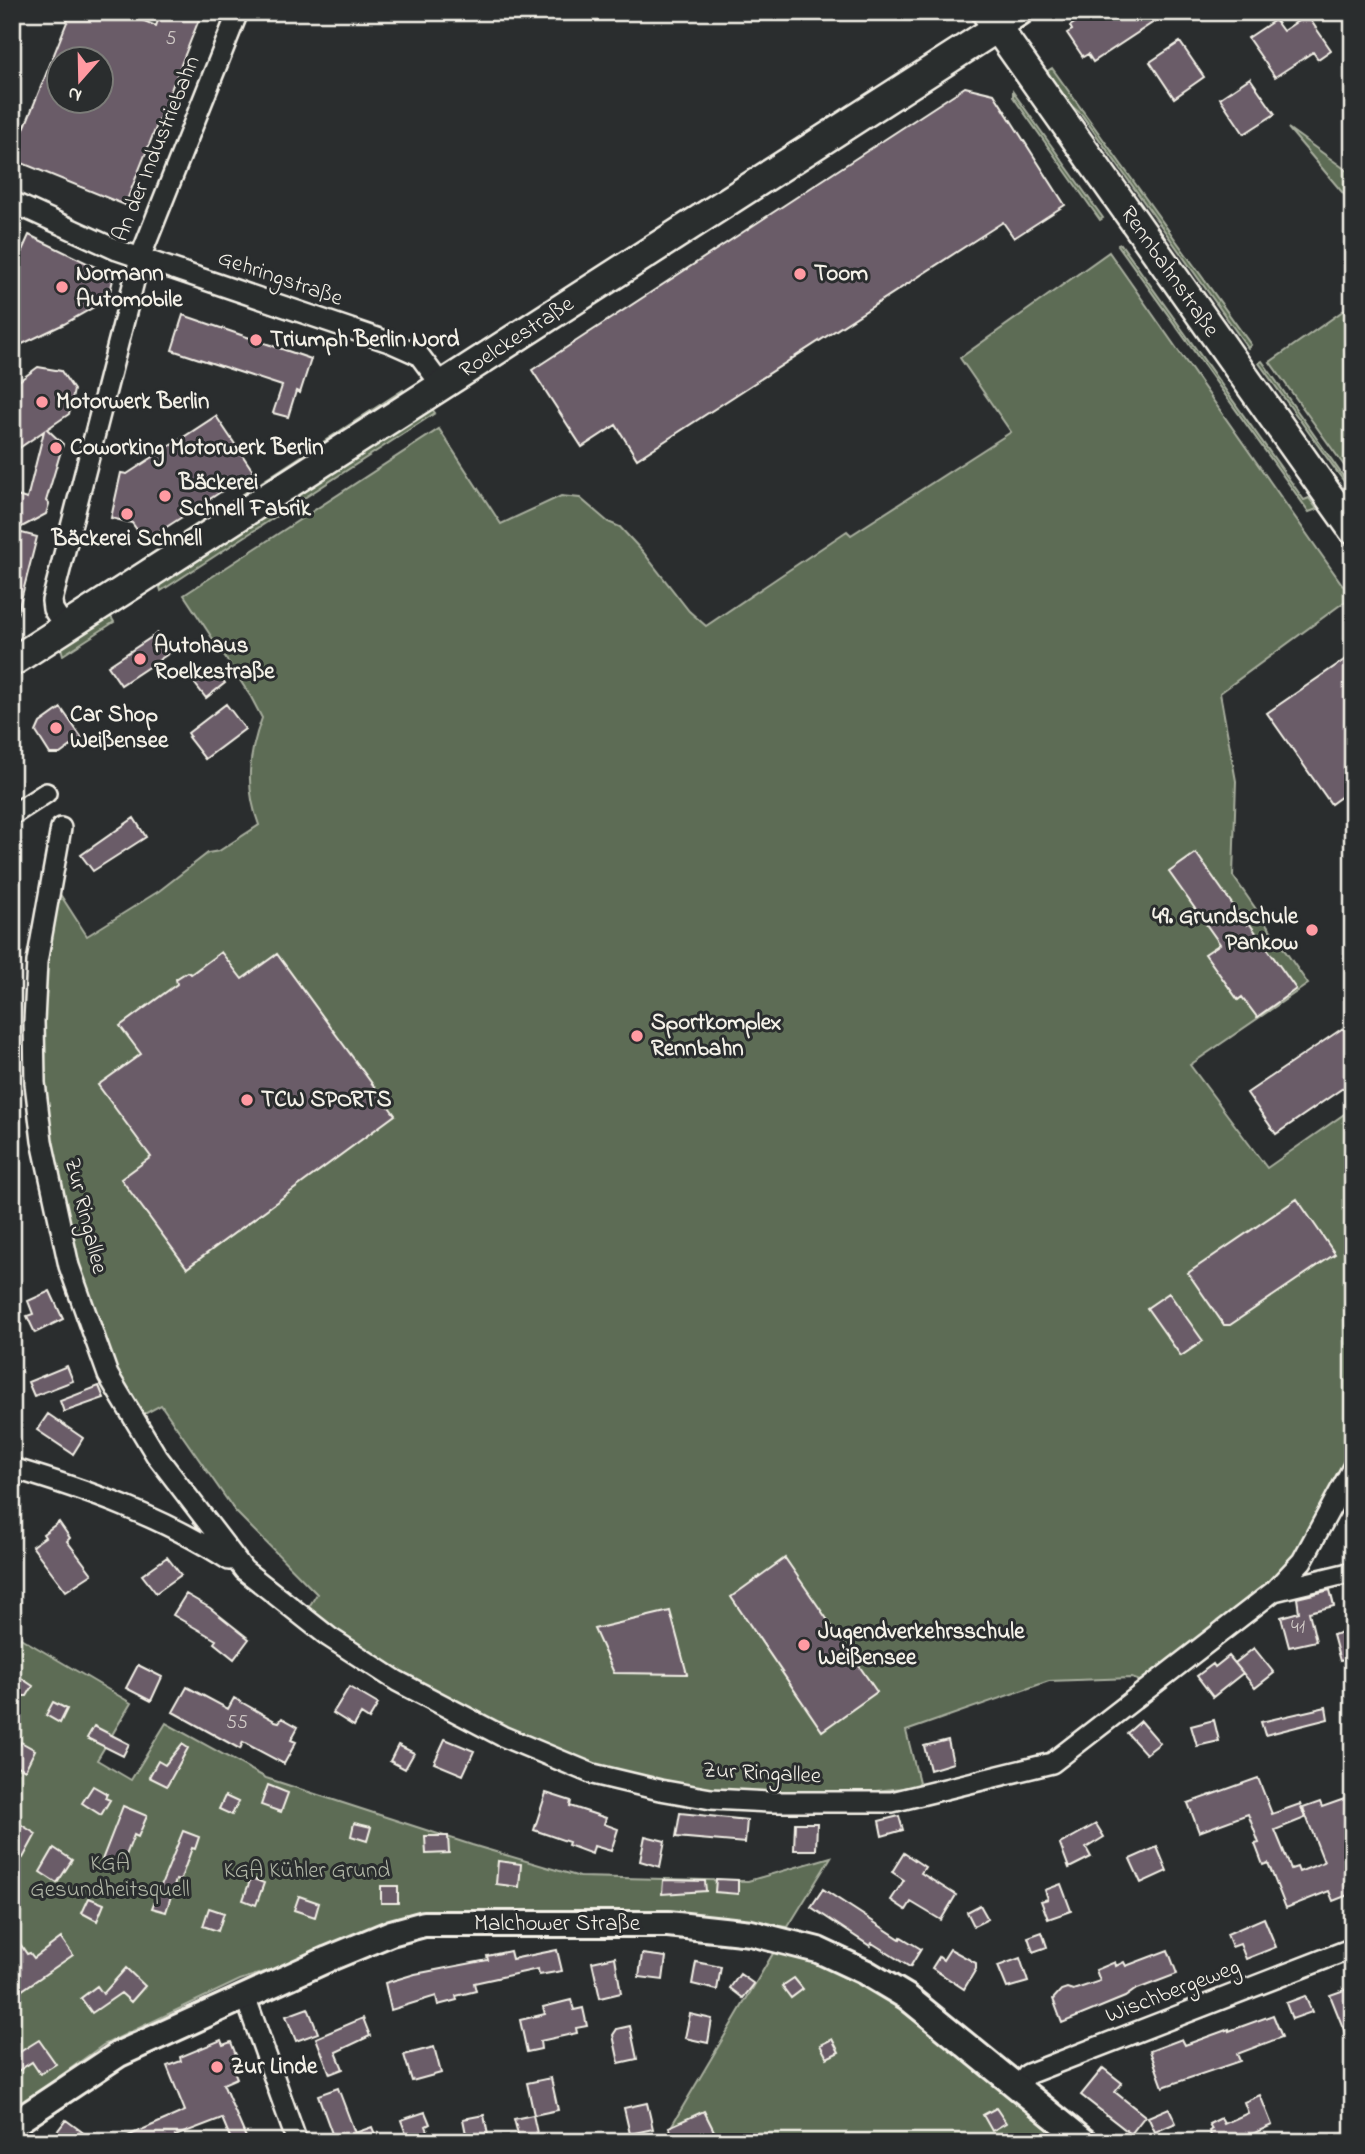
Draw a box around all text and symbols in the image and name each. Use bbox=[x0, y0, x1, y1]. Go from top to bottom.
house number: 5 bbox=[166, 26, 177, 53]
north arrow bbox=[46, 46, 116, 116]
street label: An der Industriebahn bbox=[105, 51, 209, 247]
text: N bbox=[64, 79, 86, 109]
street label: Rennbahnstraße bbox=[1111, 200, 1227, 345]
street label: Gehringstraße bbox=[213, 242, 347, 317]
place label: Normann Automobile bbox=[76, 258, 183, 317]
place label: Toom bbox=[814, 258, 868, 291]
marker: Toom bbox=[792, 266, 808, 282]
marker: Normann Automobile bbox=[54, 279, 70, 295]
street label: Roelckestraße bbox=[453, 288, 581, 387]
place label: Triumph Berlin Nord bbox=[270, 324, 460, 357]
marker: Triumph Berlin Nord bbox=[248, 332, 264, 348]
place label: Motorwerk Berlin bbox=[56, 386, 209, 419]
marker: Motorwerk Berlin bbox=[34, 394, 50, 410]
place label: Coworking Motorwerk Berlin bbox=[70, 432, 324, 467]
marker: Coworking Motorwerk Berlin bbox=[48, 440, 64, 456]
place label: Bäckerei Schnell Fabrik bbox=[178, 467, 312, 526]
marker: Bäckerei Schnell Fabrik bbox=[157, 488, 173, 504]
marker: Bäckerei Schnell bbox=[119, 506, 135, 522]
place label: Bäckerei Schnell bbox=[51, 523, 202, 556]
place label: Autohaus Roelkestraße bbox=[154, 630, 275, 689]
marker: Autohaus Roelkestraße bbox=[132, 651, 148, 667]
place label: Car Shop Weißensee bbox=[70, 699, 169, 758]
marker: Car Shop Weißensee bbox=[48, 720, 64, 736]
place label: 49. Grundschule Pankow bbox=[1152, 901, 1299, 960]
marker: 49. Grundschule Pankow bbox=[1304, 922, 1320, 938]
place label: Sportkomplex Rennbahn bbox=[651, 1007, 781, 1066]
marker: Sportkomplex Rennbahn bbox=[629, 1028, 645, 1044]
place label: TCW SPORTS bbox=[261, 1084, 392, 1117]
marker: TCW SPORTS bbox=[239, 1092, 255, 1108]
street label: Zur Ringallee bbox=[54, 1155, 115, 1278]
house number: 41 bbox=[1291, 1614, 1305, 1641]
place label: Jugendverkehrsschule Weißensee bbox=[818, 1616, 1025, 1675]
marker: Jugendverkehrsschule Weißensee bbox=[796, 1637, 812, 1653]
house number: 55 bbox=[226, 1710, 248, 1737]
street label: Zur Ringallee bbox=[702, 1754, 823, 1795]
park label: KGA Gesundheitsquell bbox=[30, 1848, 190, 1907]
park label: KGA Kühler Grund bbox=[224, 1855, 390, 1888]
street label: Malchower Straße bbox=[474, 1908, 641, 1941]
street label: Wischbergeweg bbox=[1101, 1951, 1246, 2034]
place label: Zur Linde bbox=[231, 2051, 318, 2084]
marker: Zur Linde bbox=[209, 2059, 225, 2075]

